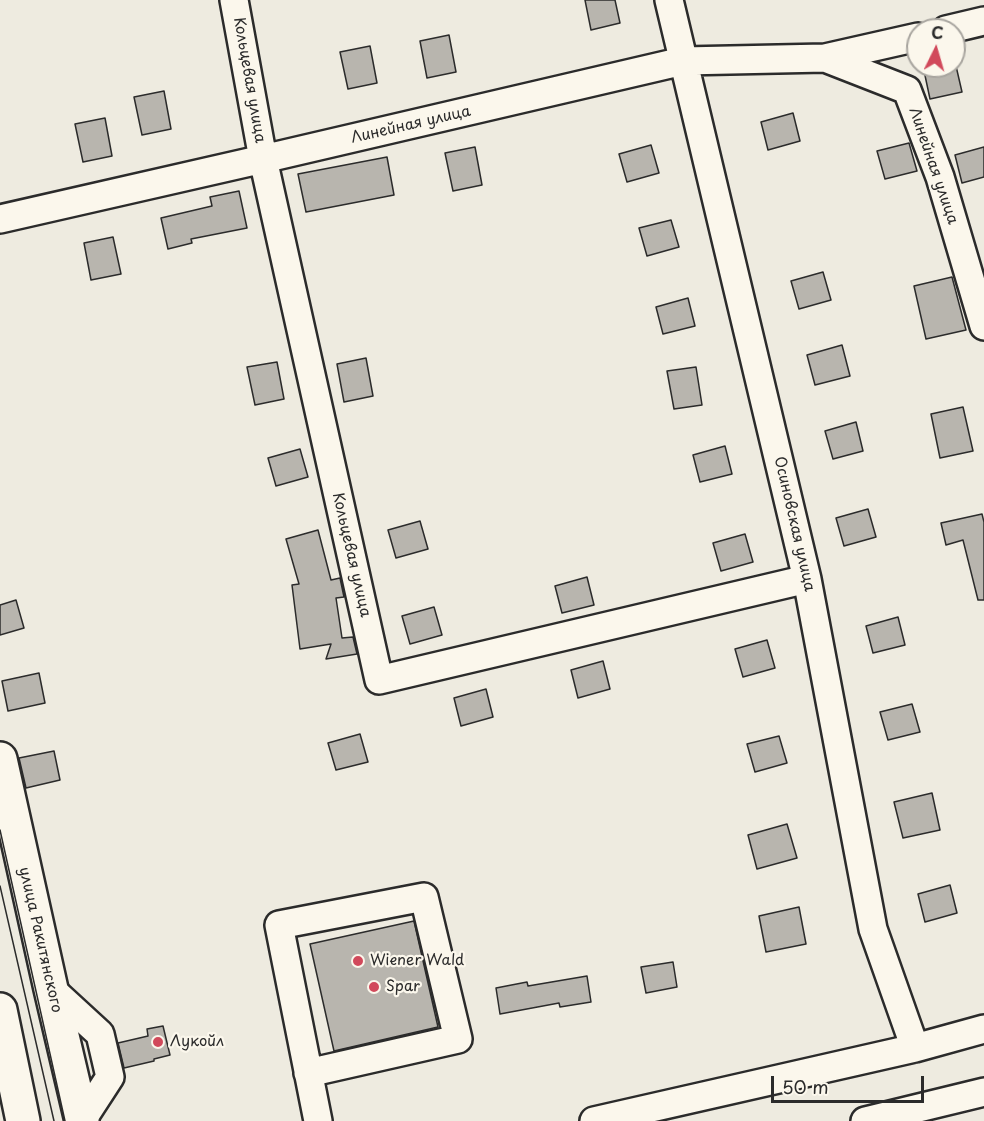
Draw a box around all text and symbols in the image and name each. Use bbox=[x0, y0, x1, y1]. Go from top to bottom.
street label: Кольцевая улица bbox=[229, 16, 269, 144]
north arrow bbox=[906, 18, 966, 78]
text: С bbox=[930, 20, 944, 45]
street label: Линейная улица bbox=[349, 102, 473, 148]
street label: Линейная улица bbox=[905, 105, 961, 227]
street label: Осиновская улица bbox=[770, 455, 818, 593]
street label: Кольцевая улица bbox=[328, 491, 374, 619]
street label: улица Ракитянского bbox=[14, 865, 66, 1015]
place label: Wiener Wald bbox=[370, 952, 464, 970]
marker: Wiener Wald bbox=[351, 954, 365, 968]
place label: Spar bbox=[386, 978, 420, 996]
marker: Spar bbox=[367, 980, 381, 994]
place label: Лукойл bbox=[170, 1033, 224, 1051]
marker: Лукойл bbox=[151, 1035, 165, 1049]
scale bar bbox=[774, 1064, 927, 1102]
text: 50 m bbox=[782, 1073, 829, 1100]

